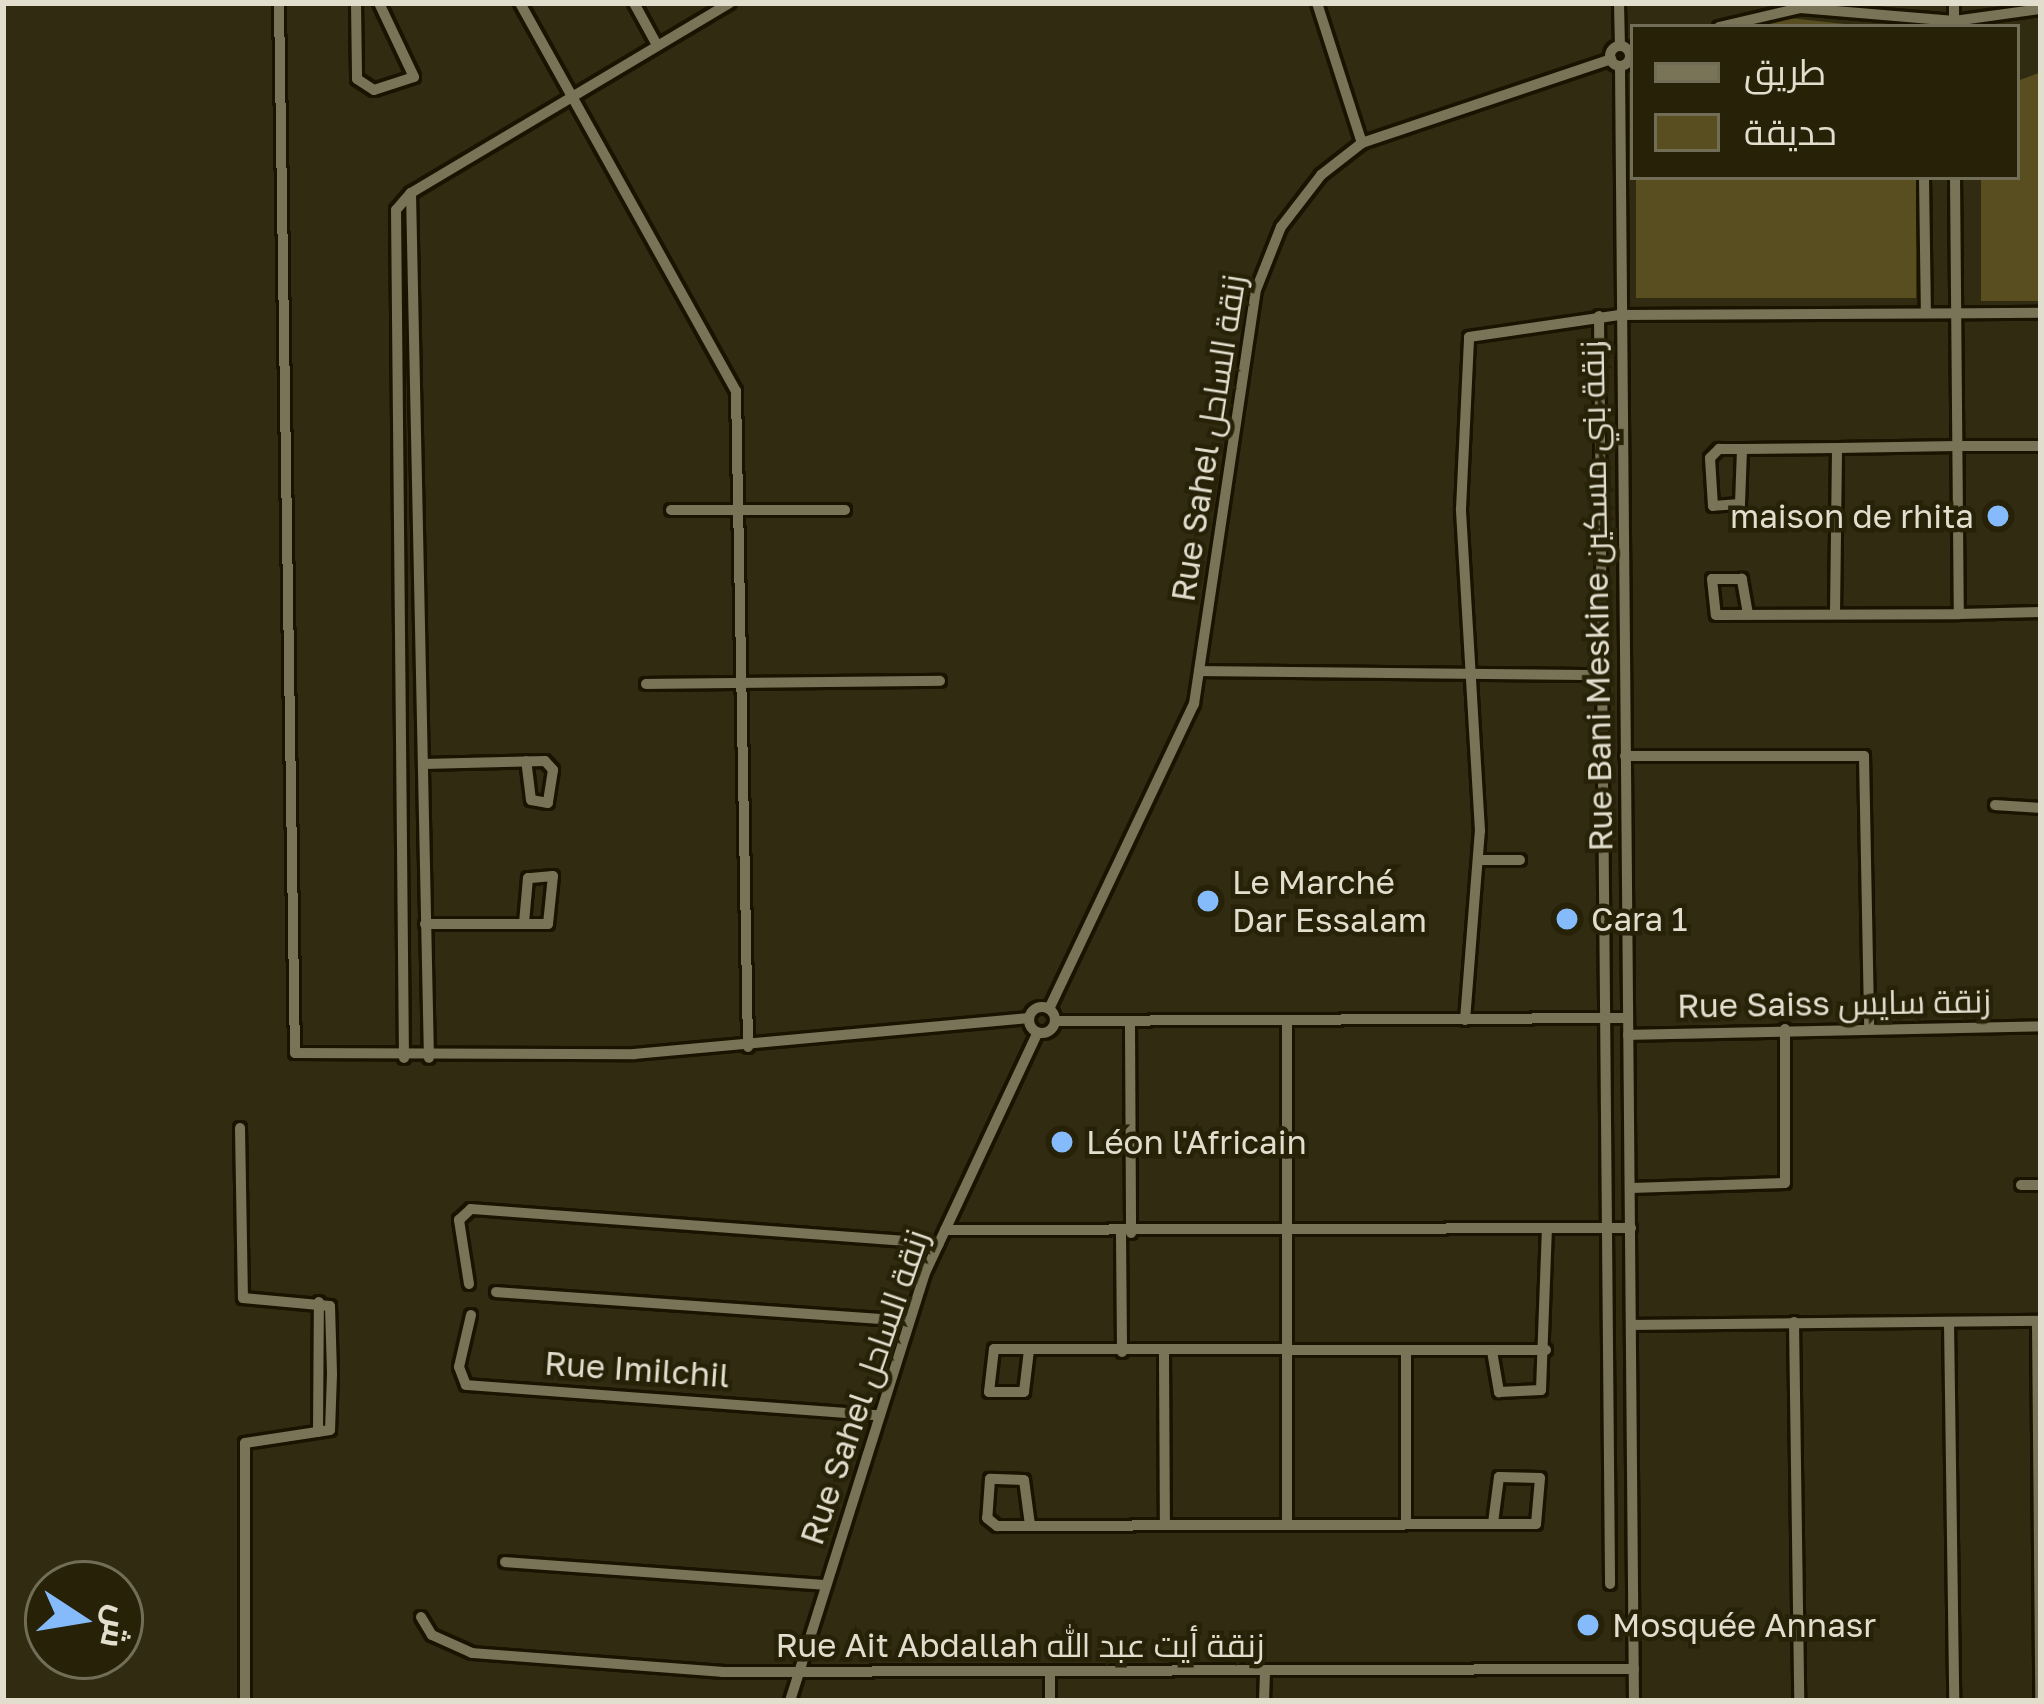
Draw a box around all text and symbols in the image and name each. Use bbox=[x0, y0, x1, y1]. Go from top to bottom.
legend bbox=[1630, 24, 2020, 180]
text: طريق bbox=[1744, 50, 1826, 93]
text: حديقة bbox=[1744, 110, 1837, 153]
street label: Rue Sahel زنقة الساحل bbox=[1163, 272, 1253, 604]
street label: Rue Bani Meskine زنقة بني مسكين bbox=[1572, 340, 1620, 852]
place label: maison de rhita bbox=[1730, 496, 1974, 536]
marker: maison de rhita bbox=[1985, 503, 2011, 529]
place label: Le Marché Dar Essalam bbox=[1232, 862, 1427, 940]
marker: Le Marché Dar Essalam bbox=[1195, 888, 1221, 914]
place label: Cara 1 bbox=[1591, 899, 1688, 939]
marker: Cara 1 bbox=[1554, 906, 1580, 932]
street label: Rue Saiss زنقة سايس bbox=[1677, 980, 1991, 1026]
place label: Léon l'Africain bbox=[1086, 1122, 1307, 1162]
marker: Léon l'Africain bbox=[1049, 1129, 1075, 1155]
street label: Rue Sahel زنقة الساحل bbox=[791, 1224, 937, 1550]
street label: Rue Imilchil bbox=[543, 1343, 731, 1395]
north arrow bbox=[24, 1560, 144, 1680]
text: ش bbox=[93, 1602, 140, 1652]
place label: Mosquée Annasr bbox=[1612, 1605, 1876, 1645]
marker: Mosquée Annasr bbox=[1575, 1612, 1601, 1638]
street label: Rue Ait Abdallah زنقة أيت عبد الله bbox=[776, 1625, 1264, 1665]

